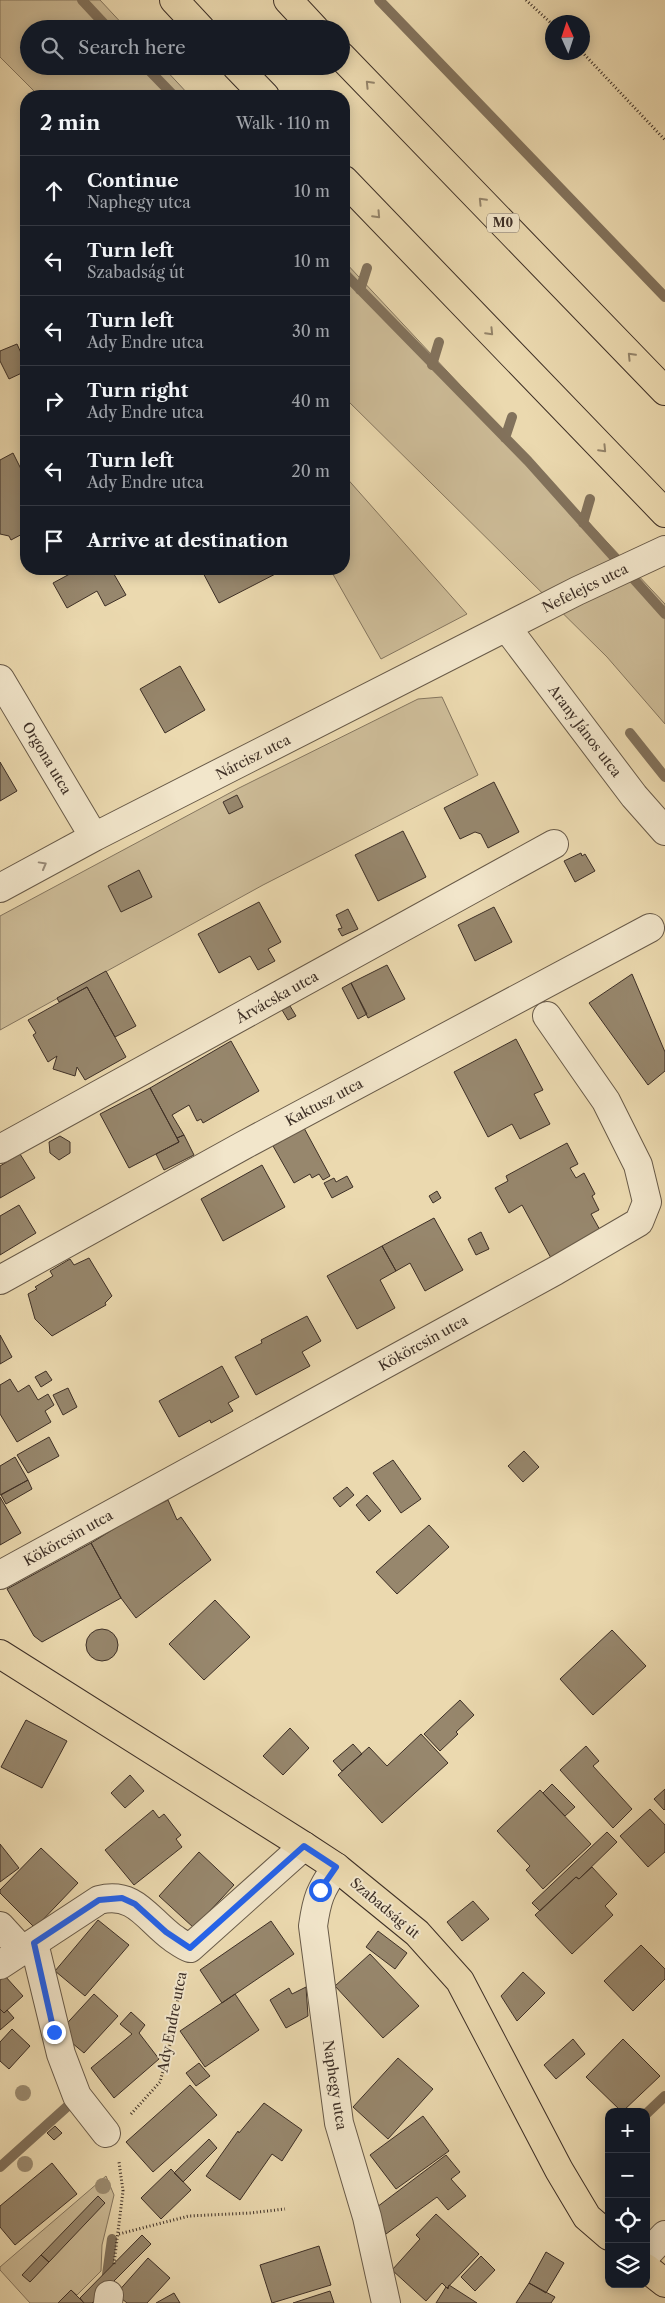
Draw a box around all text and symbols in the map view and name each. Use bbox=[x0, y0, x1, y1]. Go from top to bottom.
north arrow bbox=[545, 15, 590, 60]
search box bbox=[20, 20, 350, 75]
icon: search bbox=[38, 34, 66, 62]
text: Search here bbox=[78, 36, 186, 59]
one-way arrow bbox=[366, 81, 375, 90]
text: 2 min bbox=[40, 110, 100, 135]
text: Walk · 110 m bbox=[236, 113, 330, 133]
text: Continue bbox=[87, 169, 179, 192]
icon: ahead bbox=[40, 177, 68, 205]
text: 10 m bbox=[294, 181, 330, 201]
text: Naphegy utca bbox=[87, 192, 191, 212]
one-way arrow bbox=[479, 198, 488, 207]
one-way arrow bbox=[371, 210, 380, 219]
road number: M0 bbox=[487, 214, 519, 232]
text: Turn left bbox=[87, 239, 174, 262]
icon: left bbox=[40, 247, 68, 275]
text: 10 m bbox=[294, 251, 330, 271]
text: Szabadság út bbox=[87, 262, 184, 282]
text: Turn left bbox=[87, 309, 174, 332]
icon: left bbox=[40, 317, 68, 345]
text: 30 m bbox=[292, 321, 330, 341]
one-way arrow bbox=[484, 327, 493, 336]
text: Ady Endre utca bbox=[87, 332, 204, 352]
one-way arrow bbox=[628, 352, 637, 361]
text: Turn right bbox=[87, 379, 188, 402]
icon: right bbox=[40, 387, 68, 415]
text: 40 m bbox=[291, 391, 330, 411]
text: Ady Endre utca bbox=[87, 402, 204, 422]
one-way arrow bbox=[597, 443, 606, 452]
text: Turn left bbox=[87, 449, 174, 472]
icon: left bbox=[40, 457, 68, 485]
text: 20 m bbox=[291, 461, 330, 481]
text: Ady Endre utca bbox=[87, 472, 204, 492]
icon: arrive bbox=[40, 527, 68, 555]
text: Arrive at destination bbox=[87, 529, 288, 552]
street label: Nefelejcs utca bbox=[539, 559, 631, 617]
street label: Arany János utca bbox=[544, 681, 626, 781]
street label: Orgona utca bbox=[18, 718, 76, 798]
street label: Nárcisz utca bbox=[213, 730, 294, 783]
one-way arrow bbox=[37, 861, 46, 871]
street label: Árvácska utca bbox=[232, 967, 322, 1027]
street label: Kaktusz utca bbox=[282, 1074, 366, 1130]
street label: Kökörcsin utca bbox=[375, 1311, 471, 1375]
street label: Kökörcsin utca bbox=[20, 1506, 116, 1570]
street label: Szabadság út bbox=[347, 1874, 423, 1942]
route start bbox=[309, 1879, 332, 1902]
street label: Ady Endre utca bbox=[153, 1970, 191, 2075]
route end bbox=[43, 2021, 66, 2044]
street label: Naphegy utca bbox=[319, 2039, 351, 2132]
map controls bbox=[605, 2108, 650, 2288]
button: + bbox=[605, 2108, 650, 2153]
button: − bbox=[605, 2153, 650, 2198]
button: locate bbox=[605, 2198, 650, 2243]
button: layers bbox=[605, 2243, 650, 2288]

